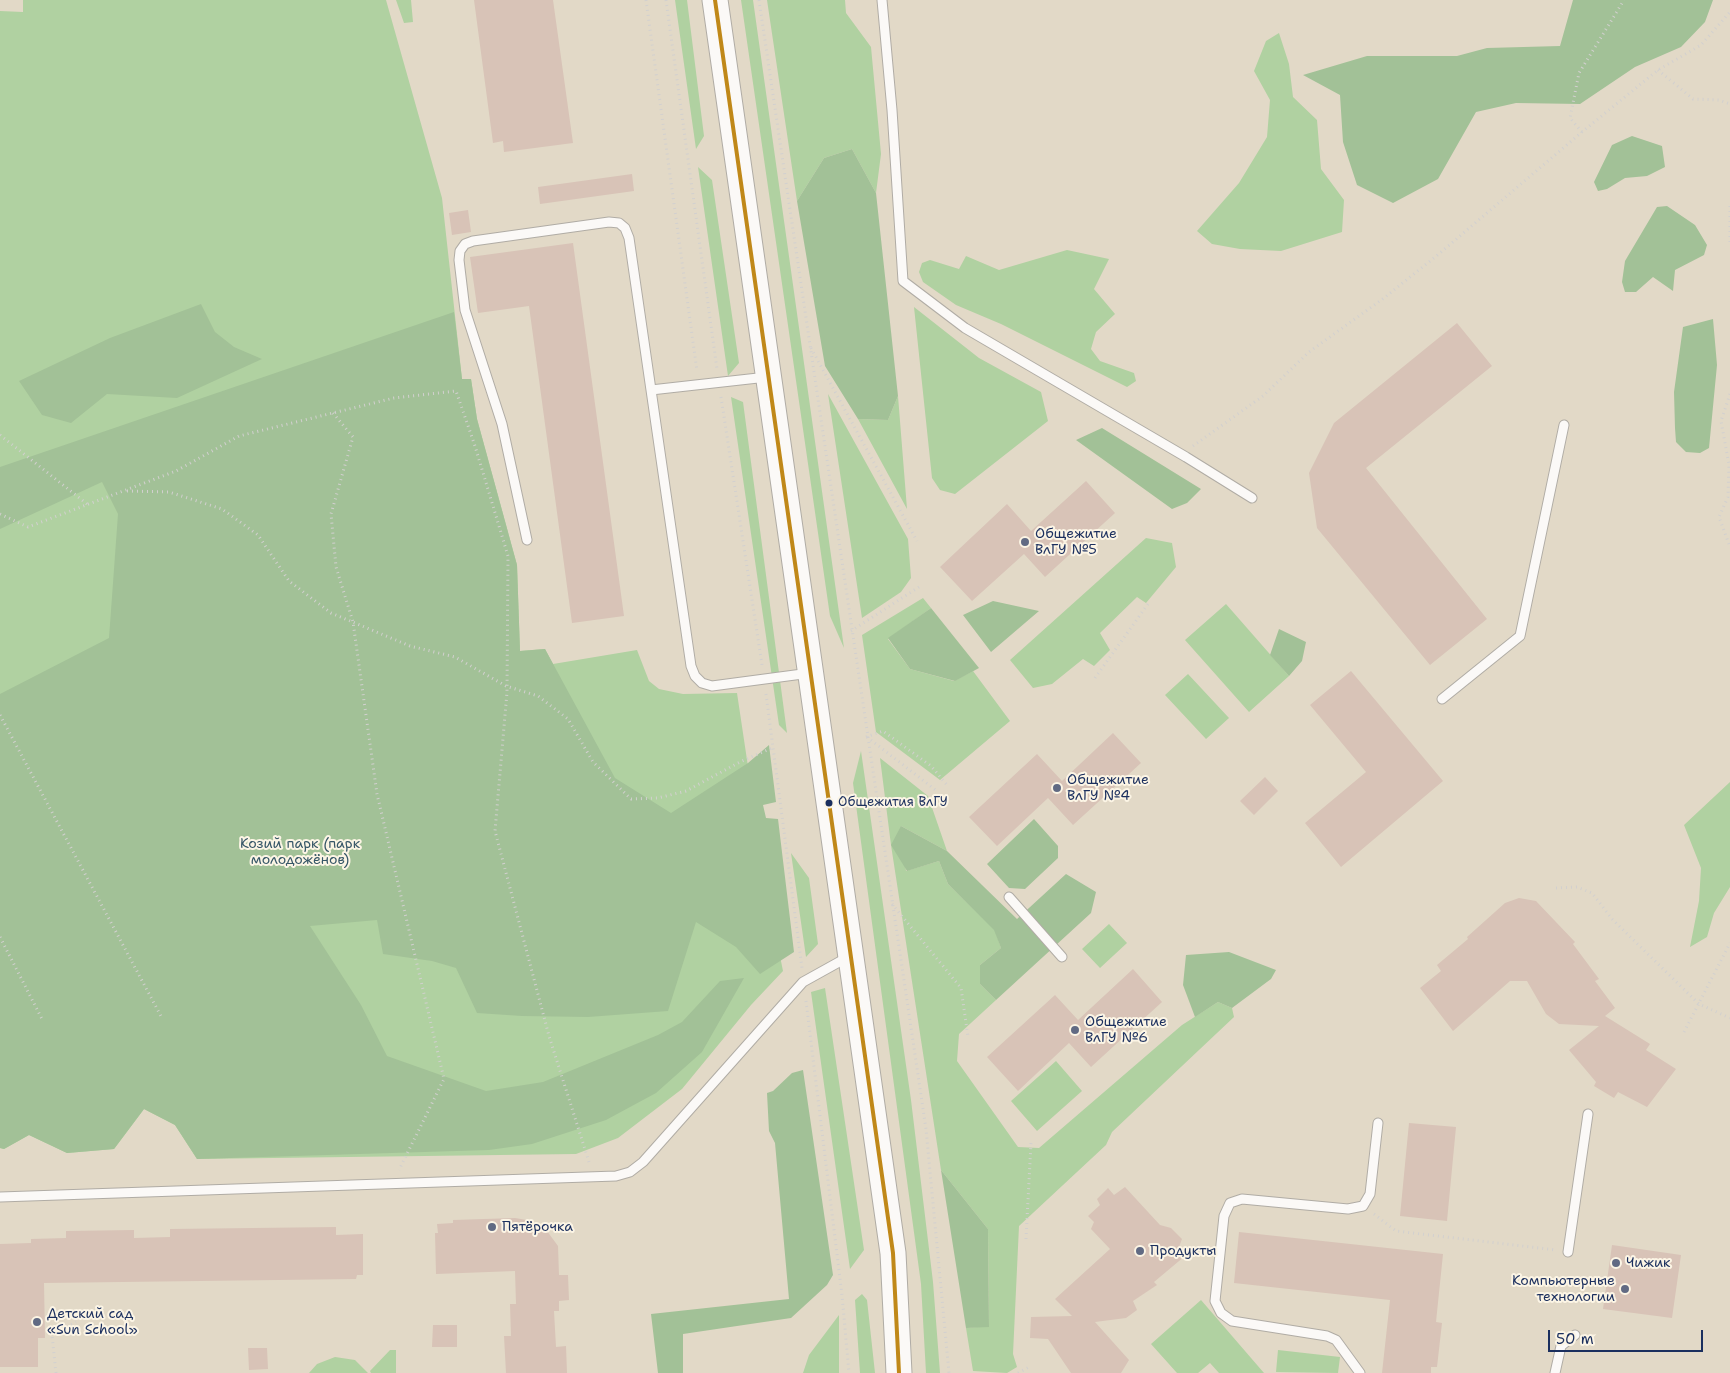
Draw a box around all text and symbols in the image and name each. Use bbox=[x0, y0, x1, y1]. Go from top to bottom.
place label: Общежитие ВлГУ №5 bbox=[1035, 526, 1117, 558]
marker: Общежитие ВлГУ №5 bbox=[1019, 536, 1031, 548]
place label: Общежитие ВлГУ №4 bbox=[1067, 772, 1149, 804]
marker: Общежитие ВлГУ №4 bbox=[1051, 782, 1063, 794]
place label: Общежития ВлГУ bbox=[838, 795, 948, 811]
marker: Общежития ВлГУ bbox=[824, 798, 834, 808]
park label: Козий парк (парк молодожёнов) bbox=[240, 836, 360, 869]
place label: Общежитие ВлГУ №6 bbox=[1085, 1014, 1167, 1046]
marker: Общежитие ВлГУ №6 bbox=[1069, 1024, 1081, 1036]
place label: Пятёрочка bbox=[502, 1219, 573, 1235]
marker: Пятёрочка bbox=[486, 1221, 498, 1233]
place label: Продукты bbox=[1150, 1243, 1217, 1259]
marker: Продукты bbox=[1134, 1245, 1146, 1257]
place label: Чижик bbox=[1626, 1255, 1670, 1271]
marker: Чижик bbox=[1610, 1257, 1622, 1269]
place label: Компьютерные технологии bbox=[1512, 1273, 1615, 1305]
marker: Компьютерные технологии bbox=[1619, 1283, 1631, 1295]
place label: Детский сад «Sun School» bbox=[47, 1306, 138, 1338]
marker: Детский сад «Sun School» bbox=[31, 1316, 43, 1328]
scale bar bbox=[1550, 1320, 1705, 1352]
text: 50 m bbox=[1556, 1329, 1594, 1349]

